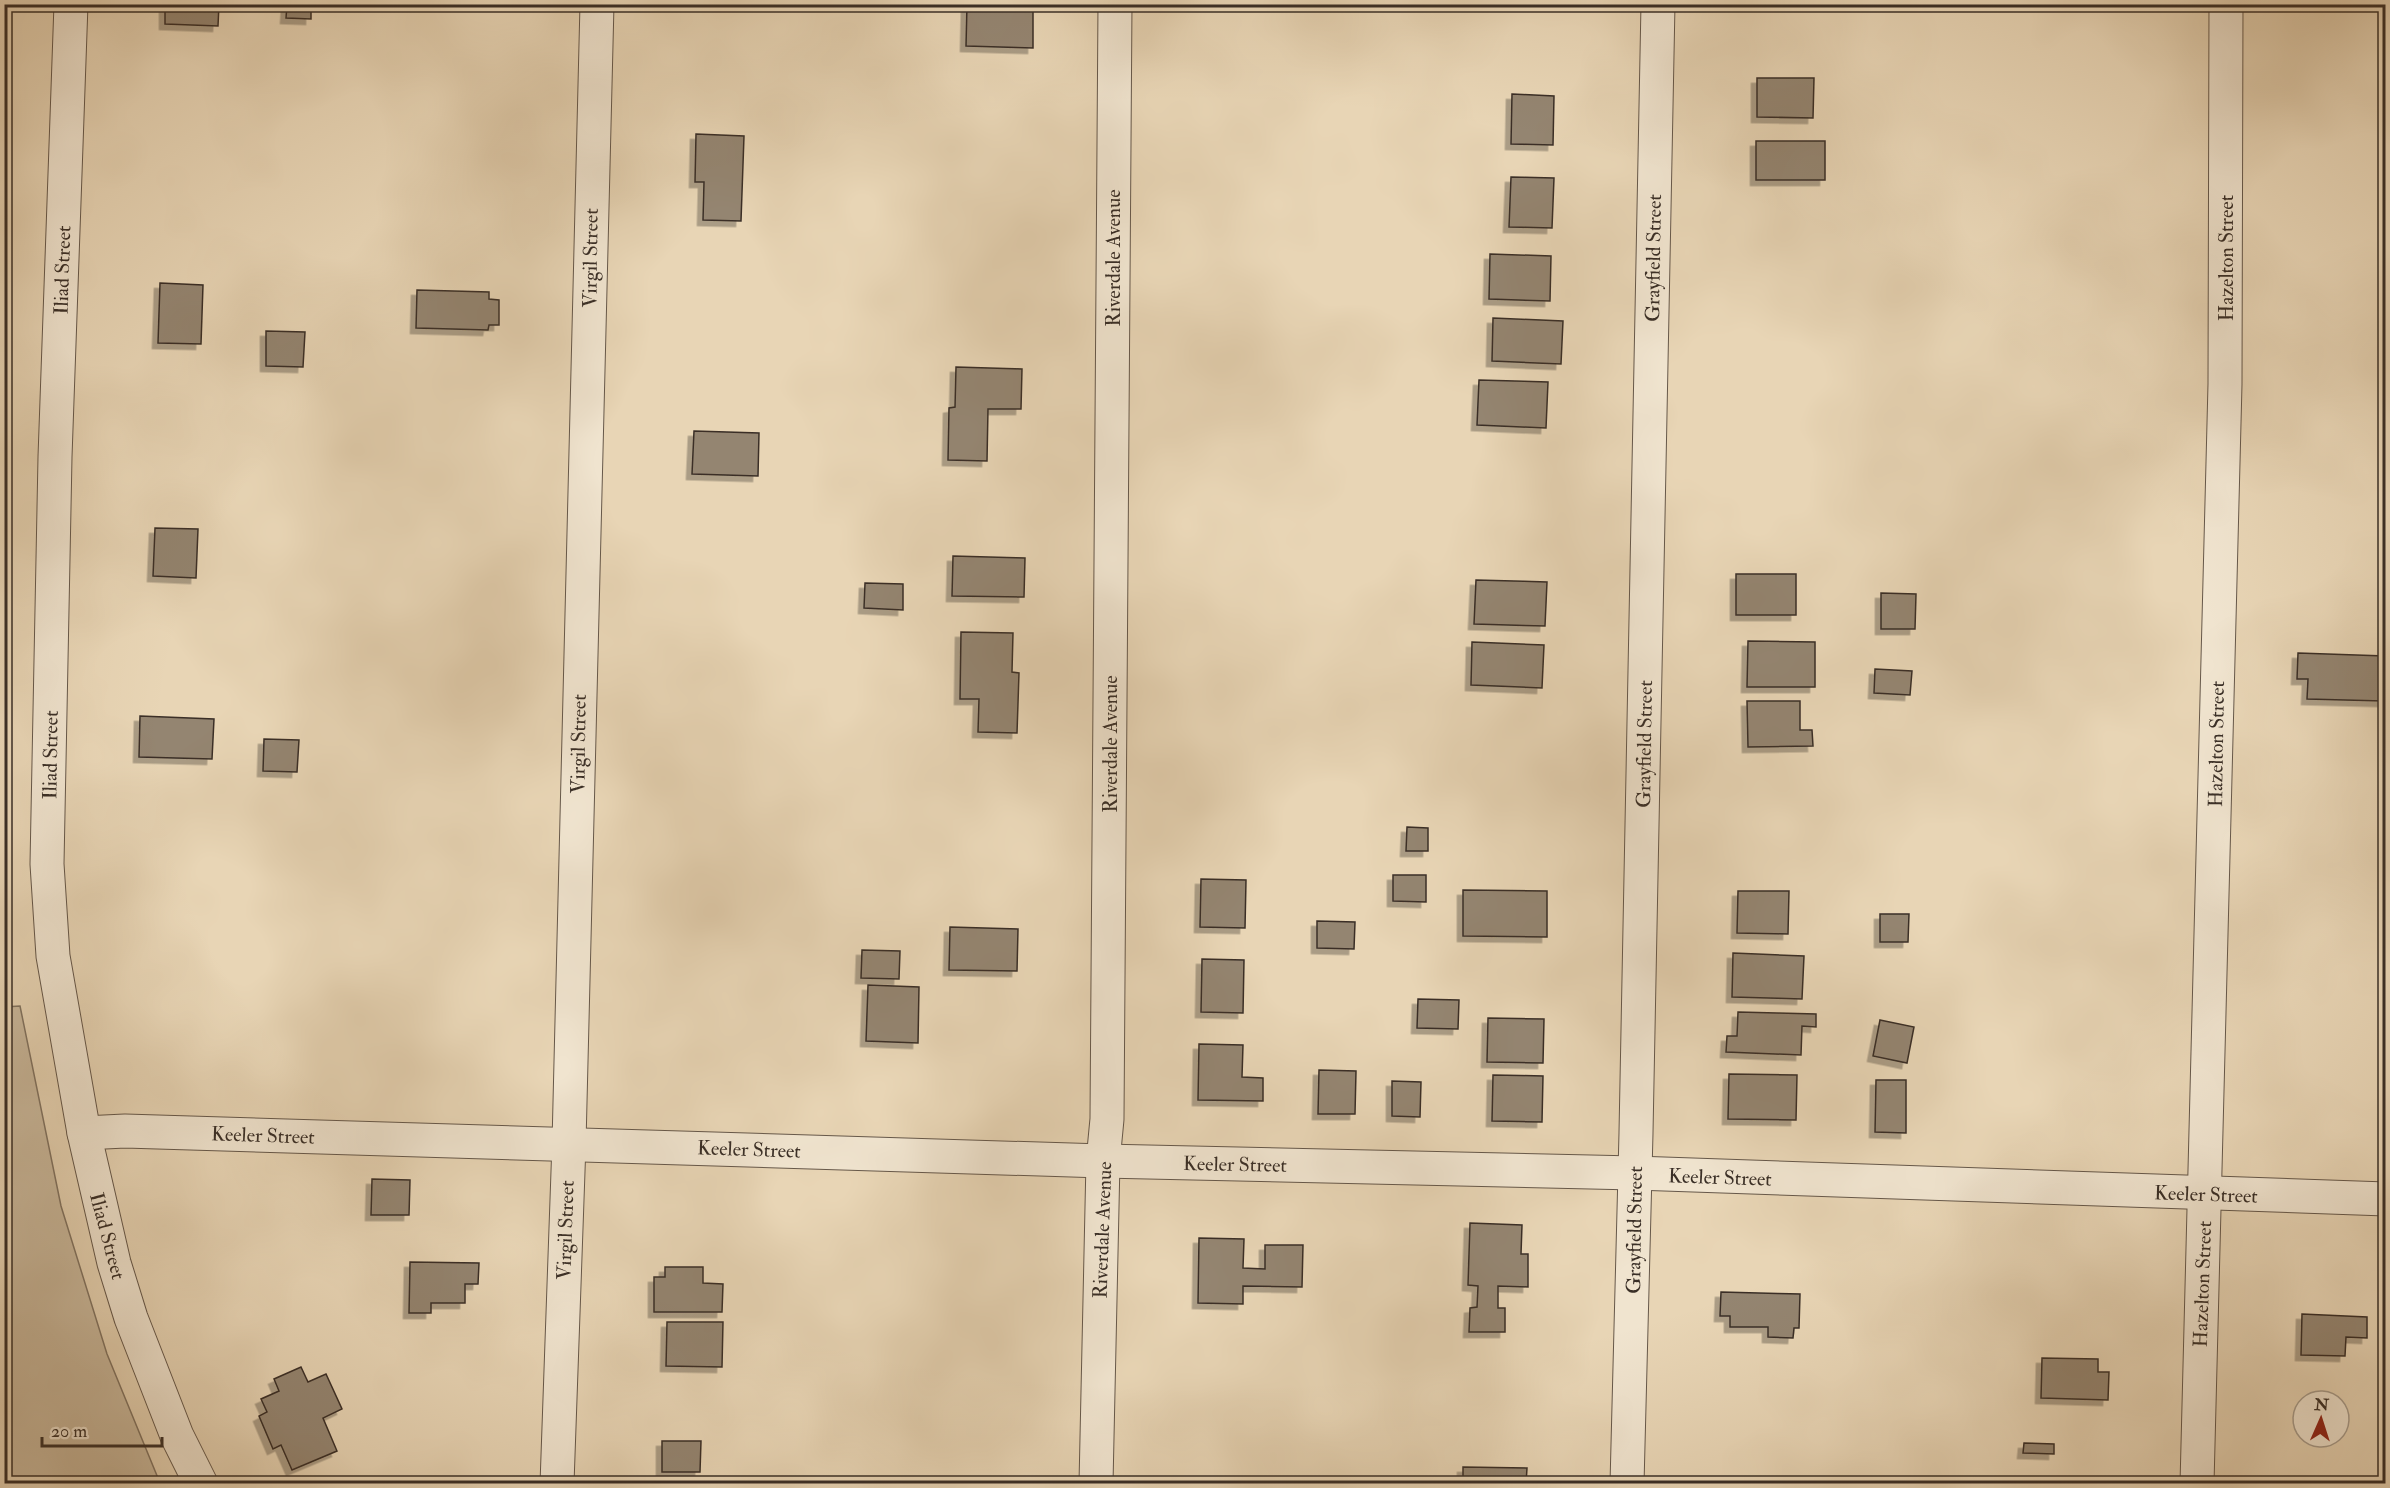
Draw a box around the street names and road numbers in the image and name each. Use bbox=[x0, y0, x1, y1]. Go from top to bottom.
street label: Riverdale Avenue bbox=[1101, 189, 1126, 327]
street label: Grayfield Street bbox=[1640, 193, 1667, 322]
street label: Hazelton Street bbox=[2214, 194, 2239, 321]
street label: Virgil Street bbox=[577, 208, 604, 308]
street label: Iliad Street bbox=[48, 225, 77, 315]
street label: Riverdale Avenue bbox=[1098, 675, 1123, 813]
street label: Grayfield Street bbox=[1631, 679, 1658, 808]
street label: Hazelton Street bbox=[2203, 680, 2230, 807]
street label: Virgil Street bbox=[565, 694, 592, 794]
street label: Iliad Street bbox=[37, 710, 64, 800]
street label: Keeler Street bbox=[211, 1121, 316, 1150]
street label: Keeler Street bbox=[697, 1135, 802, 1164]
street label: Keeler Street bbox=[1183, 1151, 1288, 1178]
street label: Riverdale Avenue bbox=[1088, 1161, 1117, 1299]
street label: Keeler Street bbox=[1668, 1163, 1773, 1192]
street label: Grayfield Street bbox=[1621, 1165, 1648, 1294]
street label: Virgil Street bbox=[551, 1179, 580, 1280]
street label: Keeler Street bbox=[2154, 1180, 2259, 1209]
street label: Iliad Street bbox=[84, 1190, 131, 1283]
street label: Hazelton Street bbox=[2188, 1220, 2217, 1348]

